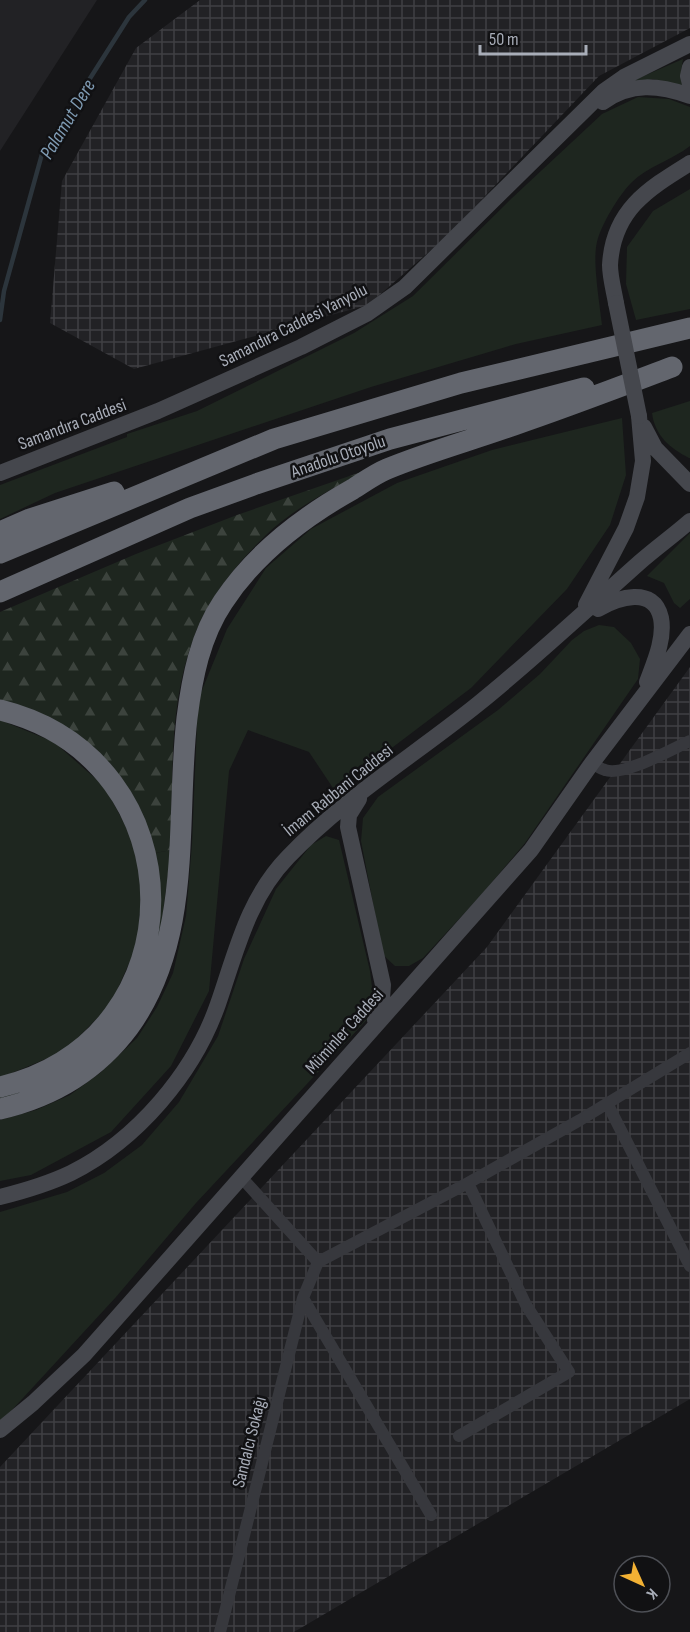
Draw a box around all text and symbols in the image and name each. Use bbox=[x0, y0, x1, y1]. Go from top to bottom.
scale bar bbox=[480, 18, 586, 56]
text: 50 m bbox=[489, 29, 519, 50]
water label: Palamut Dere bbox=[35, 75, 101, 164]
street label: Samandıra Caddesi Yanyolu bbox=[216, 279, 371, 372]
street label: Samandıra Caddesi bbox=[15, 394, 129, 455]
street label: Anadolu Otoyolu bbox=[287, 431, 388, 483]
street label: İmam Rabbani Caddesi bbox=[279, 740, 397, 841]
street label: Müminler Caddesi bbox=[301, 985, 388, 1078]
street label: Sandalcı Sokağı bbox=[228, 1394, 271, 1490]
north arrow bbox=[612, 1554, 672, 1614]
text: K bbox=[642, 1584, 661, 1603]

